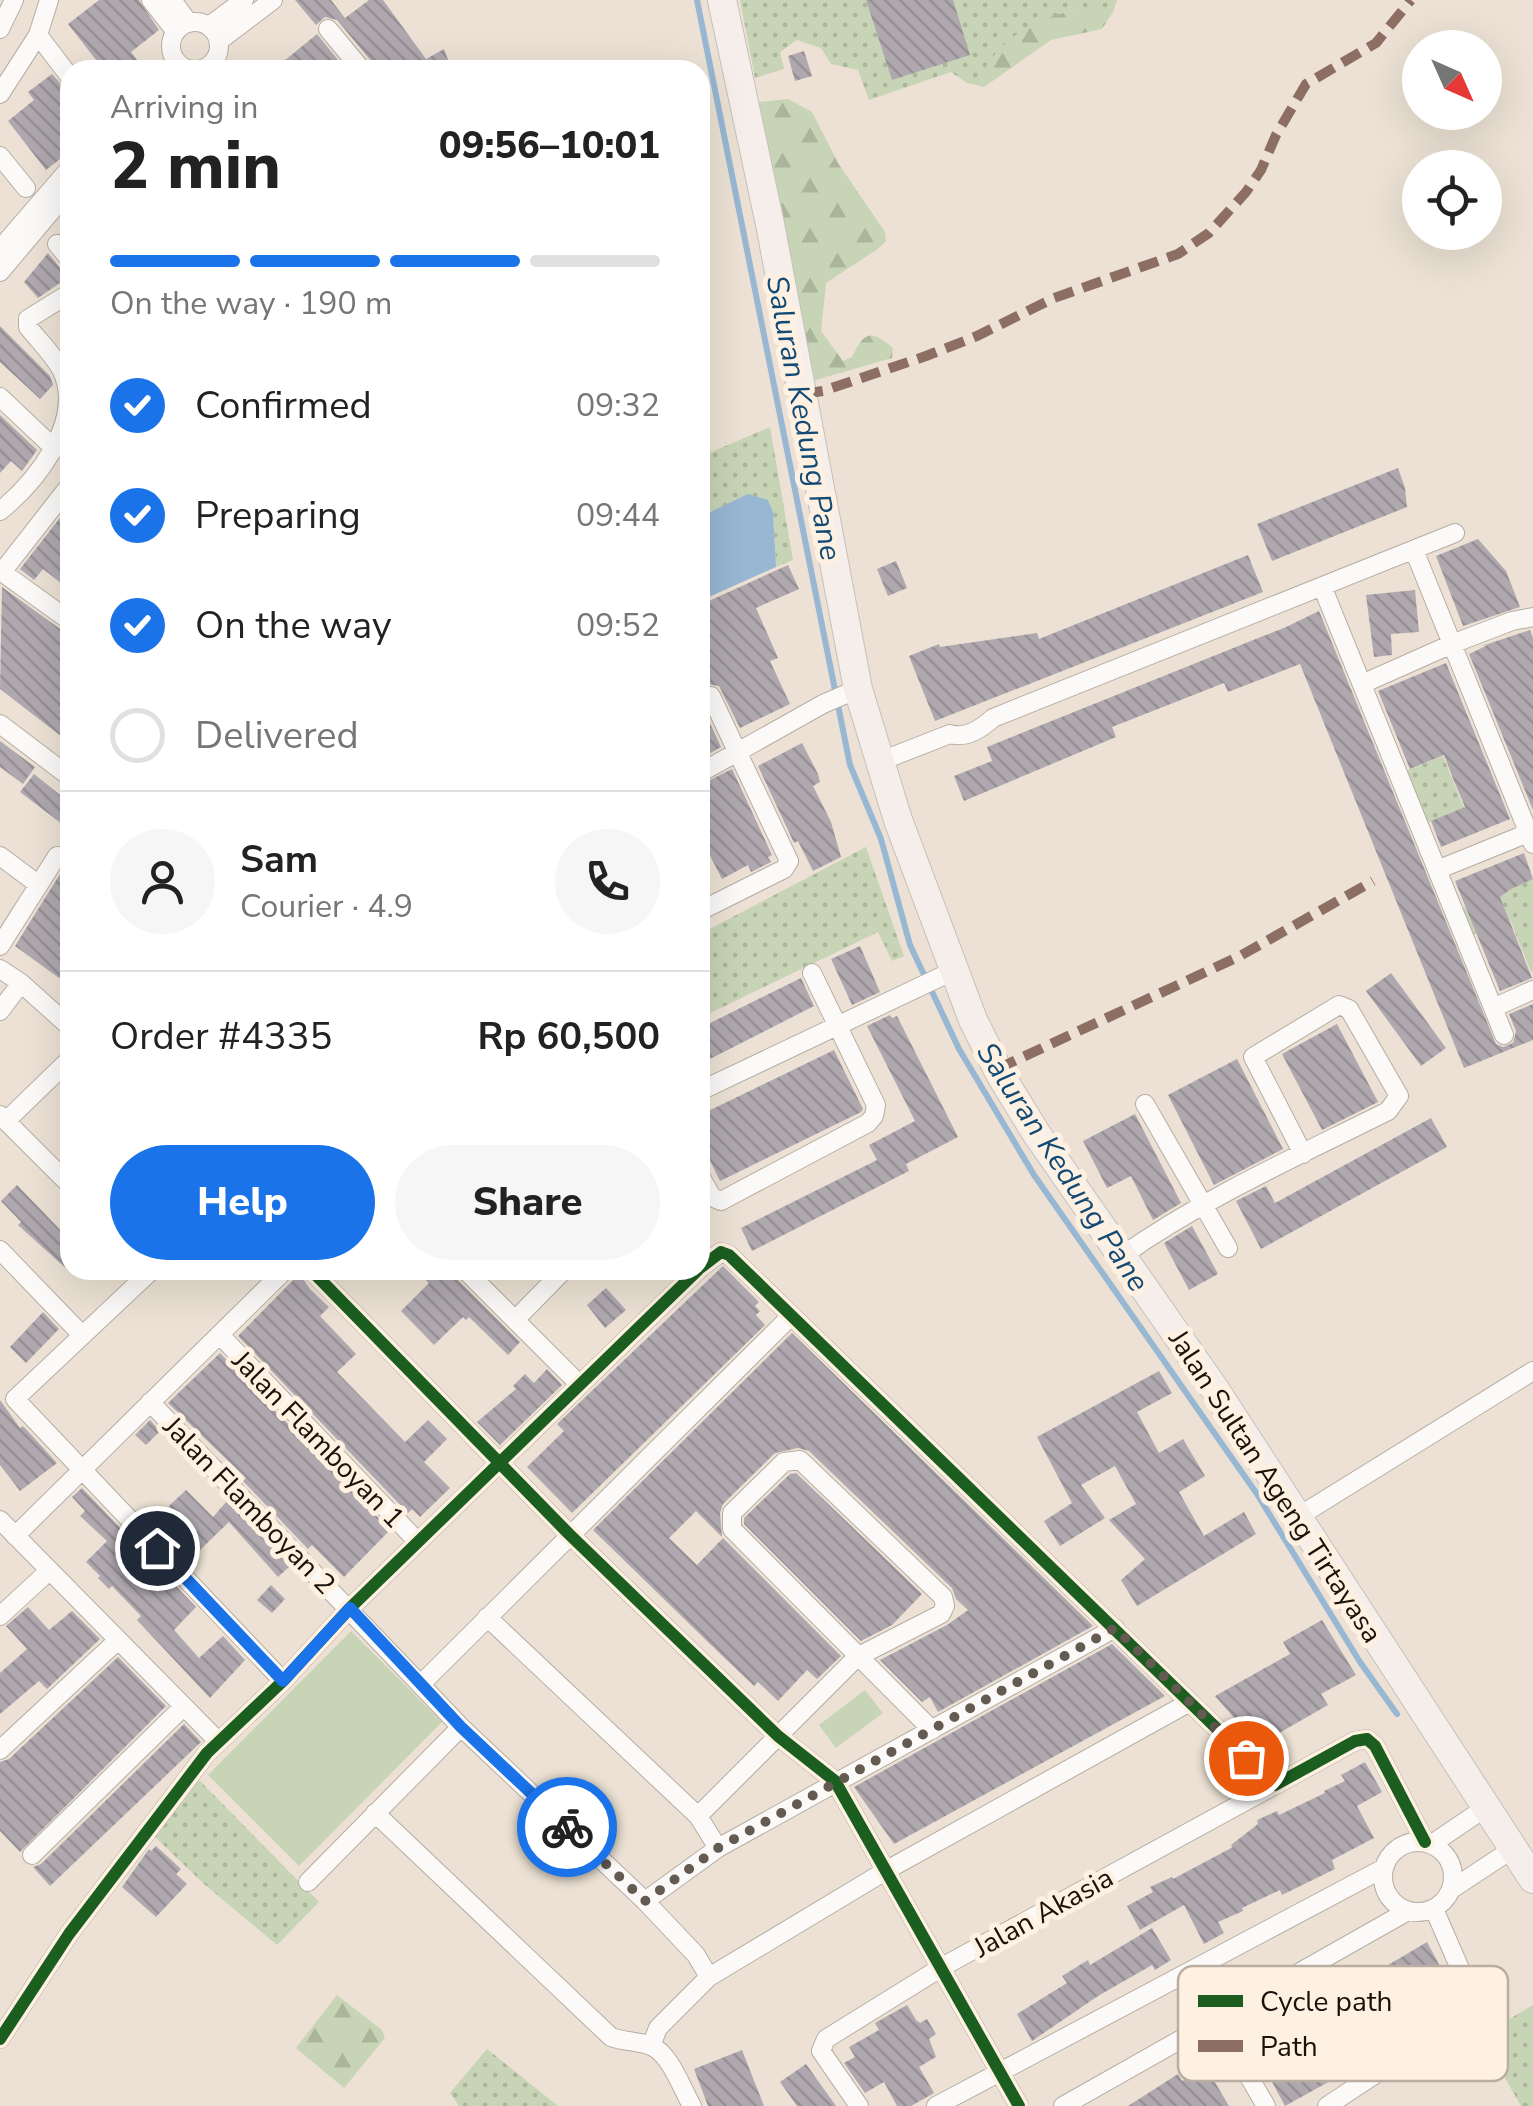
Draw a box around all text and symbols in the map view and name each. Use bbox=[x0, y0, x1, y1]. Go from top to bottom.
north arrow bbox=[1402, 30, 1502, 130]
map controls bbox=[1402, 30, 1502, 250]
text: Arriving in bbox=[110, 86, 258, 129]
text: 09:56–10:01 bbox=[439, 120, 660, 171]
text: 2 min bbox=[110, 122, 281, 211]
button: locate bbox=[1402, 150, 1502, 250]
water label: Saluran Kedung Pane bbox=[756, 272, 851, 564]
text: On the way · 190 m bbox=[110, 282, 392, 325]
icon: check bbox=[110, 378, 165, 433]
text: Confirmed bbox=[195, 380, 372, 431]
text: 09:32 bbox=[576, 384, 660, 427]
icon: check bbox=[110, 488, 165, 543]
text: Preparing bbox=[195, 490, 361, 541]
text: 09:44 bbox=[576, 494, 660, 537]
icon: check bbox=[110, 598, 165, 653]
text: On the way bbox=[195, 600, 391, 651]
text: 09:52 bbox=[576, 604, 660, 647]
text: Delivered bbox=[195, 710, 359, 761]
button: person bbox=[110, 829, 215, 934]
button: phone bbox=[555, 829, 660, 934]
text: Sam bbox=[240, 834, 318, 885]
text: Courier · 4.9 bbox=[240, 885, 413, 928]
text: Order #4335 bbox=[110, 1011, 332, 1062]
text: Rp 60,500 bbox=[477, 1011, 660, 1062]
water label: Saluran Kedung Pane bbox=[967, 1035, 1159, 1300]
button: Help bbox=[110, 1145, 375, 1260]
button: Share bbox=[395, 1145, 660, 1260]
street label: Jalan Sultan Ageng Tirtayasa bbox=[1159, 1322, 1391, 1650]
street label: Jalan Flamboyan 1 bbox=[223, 1342, 413, 1537]
street label: Jalan Flamboyan 2 bbox=[154, 1408, 344, 1603]
pin bbox=[115, 1506, 200, 1591]
icon: home bbox=[130, 1521, 185, 1576]
pin bbox=[1204, 1716, 1289, 1801]
icon: bag bbox=[1219, 1731, 1274, 1786]
courier bbox=[517, 1777, 617, 1877]
icon: bike bbox=[540, 1800, 595, 1855]
street label: Jalan Akasia bbox=[966, 1859, 1120, 1967]
legend bbox=[1178, 1966, 1508, 2081]
text: Cycle path bbox=[1260, 1983, 1392, 2021]
text: Path bbox=[1260, 2028, 1318, 2066]

